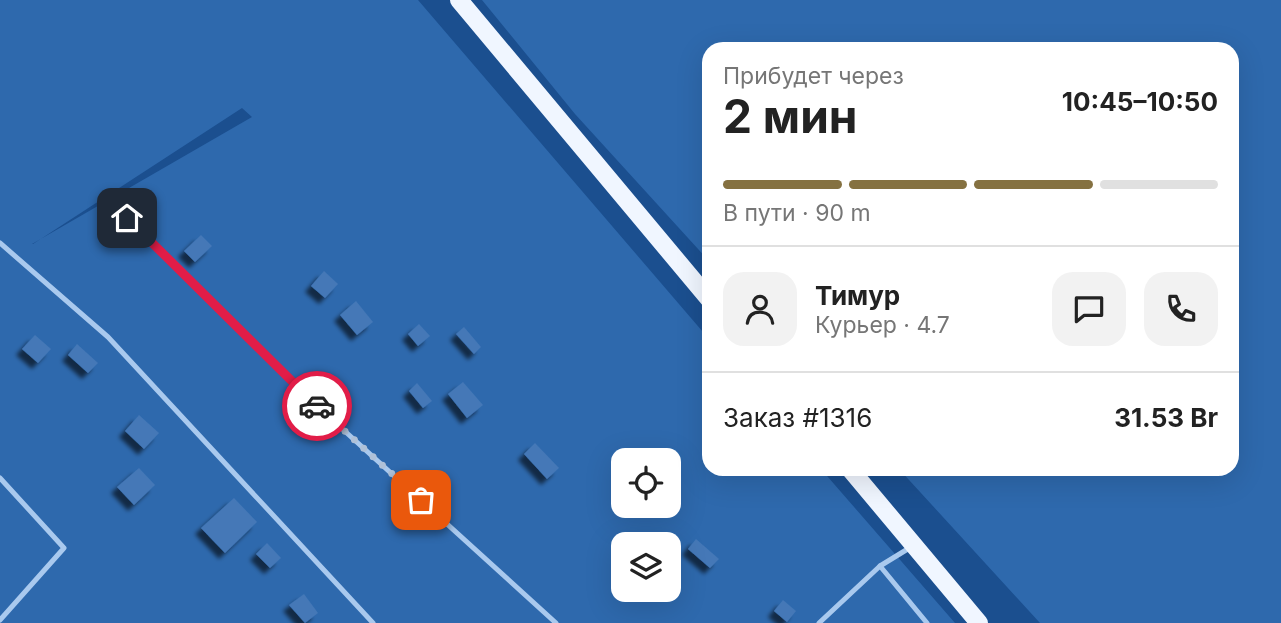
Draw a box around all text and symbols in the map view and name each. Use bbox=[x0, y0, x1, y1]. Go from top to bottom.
text: Прибудет через bbox=[723, 62, 904, 90]
text: 10:45–10:50 bbox=[1062, 86, 1218, 117]
text: 2 мин bbox=[723, 88, 858, 144]
pin bbox=[97, 188, 157, 248]
icon: home bbox=[108, 199, 146, 237]
text: В пути · 90 m bbox=[723, 199, 871, 227]
button: person bbox=[723, 272, 797, 346]
button: chat bbox=[1052, 272, 1126, 346]
button: phone bbox=[1144, 272, 1218, 346]
text: Тимур bbox=[815, 280, 900, 311]
text: Курьер · 4.7 bbox=[815, 311, 950, 339]
courier bbox=[282, 371, 352, 441]
icon: car bbox=[298, 387, 336, 425]
text: Заказ #1316 bbox=[723, 402, 872, 433]
text: 31.53 Br bbox=[1114, 402, 1218, 433]
map controls bbox=[611, 448, 681, 602]
button: locate bbox=[611, 448, 681, 518]
pin bbox=[391, 470, 451, 530]
icon: bag bbox=[402, 481, 440, 519]
button: layers bbox=[611, 532, 681, 602]

